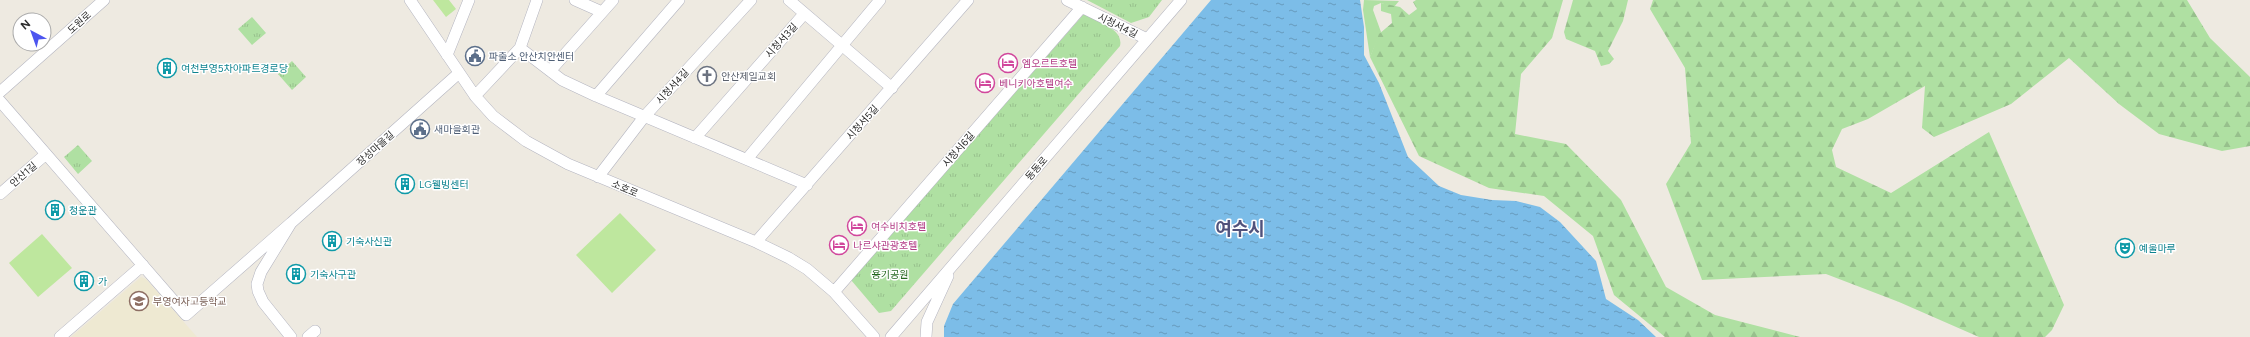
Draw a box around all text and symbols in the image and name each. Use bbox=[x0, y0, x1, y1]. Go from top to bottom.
street label: 도원로 bbox=[65, 8, 94, 36]
street label: 시청서4길 bbox=[1096, 10, 1140, 41]
north arrow bbox=[12, 12, 52, 52]
text: N bbox=[18, 17, 33, 33]
street label: 시청서3길 bbox=[762, 20, 800, 60]
public building icon: 파출소 안산치안센터 bbox=[464, 45, 486, 67]
place label: 파출소 안산치안센터 bbox=[489, 50, 574, 63]
hotel icon: 엠오르트호텔 bbox=[997, 52, 1019, 74]
building icon: 여천부영5차아파트경로당 bbox=[156, 57, 178, 79]
place label: 엠오르트호텔 bbox=[1022, 57, 1077, 70]
place label: 여천부영5차아파트경로당 bbox=[181, 62, 288, 75]
church icon: 안산제일교회 bbox=[696, 65, 718, 87]
street label: 시청서4길 bbox=[653, 66, 692, 107]
place label: 안산제일교회 bbox=[721, 70, 776, 83]
hotel icon: 베니키아호텔여수 bbox=[974, 72, 996, 94]
place label: 베니키아호텔여수 bbox=[999, 77, 1073, 90]
street label: 시청서5길 bbox=[843, 102, 881, 142]
public building icon: 새마을회관 bbox=[409, 118, 431, 140]
place label: 새마을회관 bbox=[434, 123, 481, 136]
street label: 장성마을길 bbox=[354, 128, 397, 169]
street label: 시청서6길 bbox=[940, 129, 977, 170]
street label: 동동로 bbox=[1022, 154, 1050, 183]
street label: 안산1길 bbox=[7, 159, 40, 190]
building icon: LG웰빙센터 bbox=[394, 173, 416, 195]
street label: 소호로 bbox=[610, 177, 640, 200]
place label: LG웰빙센터 bbox=[419, 178, 469, 191]
building icon: 청운관 bbox=[44, 199, 66, 221]
place label: 청운관 bbox=[69, 204, 97, 217]
hotel icon: 여수비치호텔 bbox=[846, 215, 868, 237]
district label: 여수시 bbox=[1215, 218, 1265, 240]
place label: 여수비치호텔 bbox=[871, 220, 926, 233]
building icon: 기숙사신관 bbox=[321, 230, 343, 252]
hotel icon: 나르샤관광호텔 bbox=[828, 234, 850, 256]
place label: 기숙사신관 bbox=[346, 235, 393, 248]
theatre icon: 예울마루 bbox=[2114, 237, 2136, 259]
place label: 나르샤관광호텔 bbox=[853, 239, 917, 252]
place label: 예울마루 bbox=[2139, 242, 2176, 255]
building icon: 기숙사구관 bbox=[285, 263, 307, 285]
place label: 기숙사구관 bbox=[310, 268, 357, 281]
park label: 용기공원 bbox=[872, 268, 908, 281]
building icon: 가 bbox=[73, 270, 95, 292]
place label: 가 bbox=[98, 275, 107, 288]
school or university icon: 부영여자고등학교 bbox=[128, 290, 150, 312]
place label: 부영여자고등학교 bbox=[153, 295, 227, 308]

